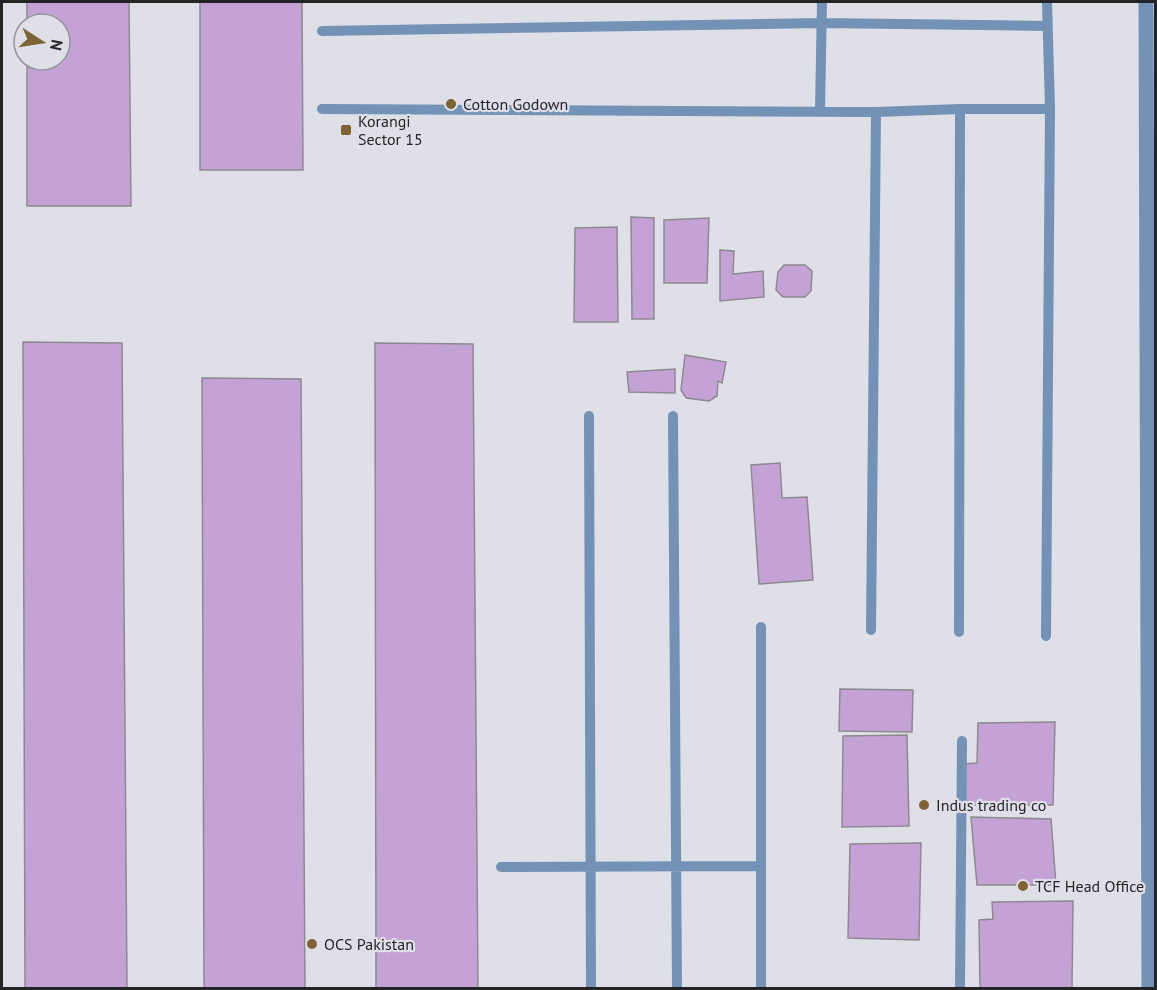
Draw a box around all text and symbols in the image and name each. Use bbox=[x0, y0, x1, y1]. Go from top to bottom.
north arrow bbox=[12, 12, 72, 72]
text: N bbox=[46, 38, 68, 52]
place label: Cotton Godown bbox=[463, 94, 568, 114]
marker: Cotton Godown bbox=[444, 97, 458, 111]
place label: Korangi Sector 15 bbox=[358, 111, 423, 149]
marker: Korangi Sector 15 bbox=[339, 123, 353, 137]
place label: Indus trading co bbox=[936, 795, 1046, 815]
marker: Indus trading co bbox=[917, 798, 931, 812]
place label: TCF Head Office bbox=[1035, 876, 1144, 896]
marker: TCF Head Office bbox=[1016, 879, 1030, 893]
place label: OCS Pakistan bbox=[324, 934, 414, 954]
marker: OCS Pakistan bbox=[305, 937, 319, 951]

